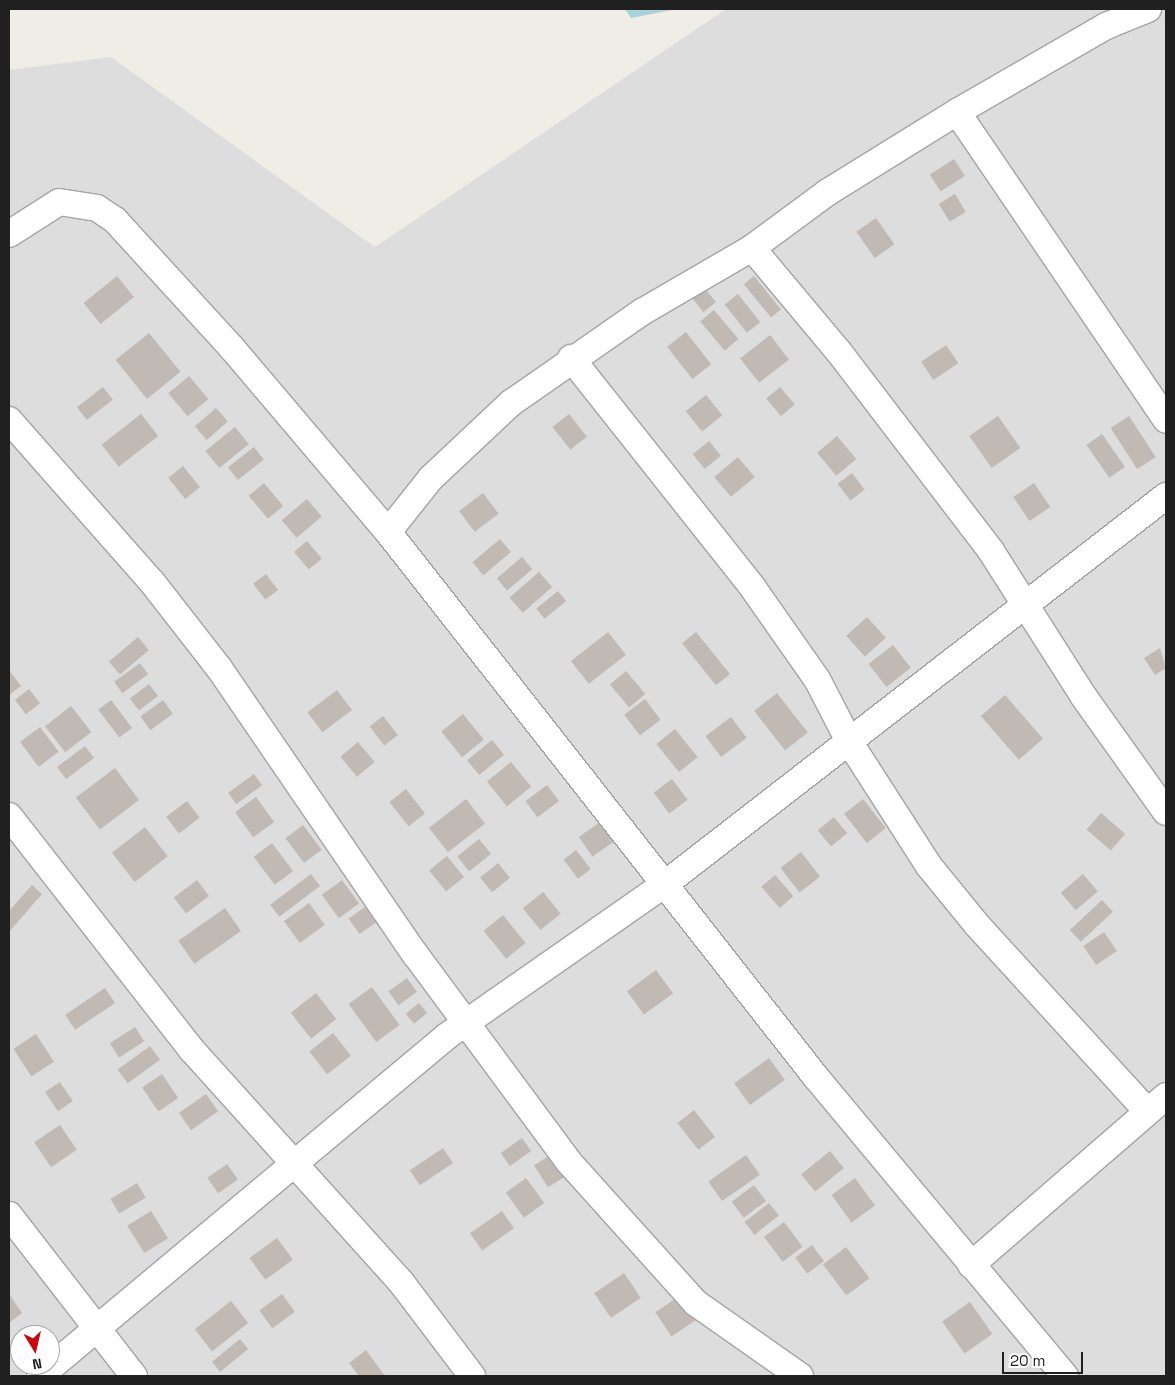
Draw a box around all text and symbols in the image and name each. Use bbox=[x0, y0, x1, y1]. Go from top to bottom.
north arrow bbox=[10, 1325, 60, 1375]
scale bar bbox=[1005, 1342, 1086, 1374]
text: 20 m bbox=[1010, 1351, 1045, 1370]
text: N bbox=[31, 1354, 43, 1373]

